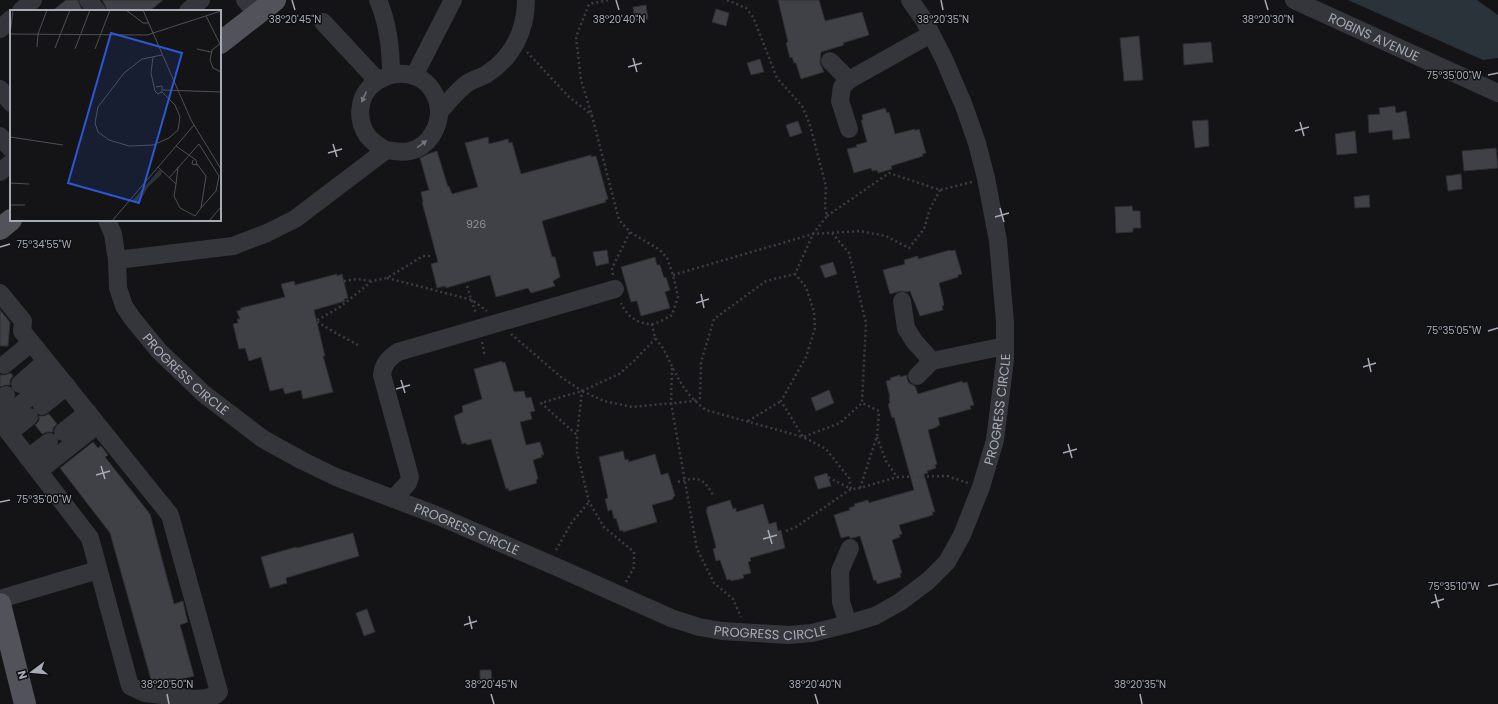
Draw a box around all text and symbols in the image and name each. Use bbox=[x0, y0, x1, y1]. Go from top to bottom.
street label: ROBINS AVENUE bbox=[1325, 7, 1423, 66]
inset map bbox=[10, 10, 221, 221]
text: 38°20'45"N bbox=[269, 12, 321, 27]
text: 38°20'40"N bbox=[593, 12, 645, 27]
text: 38°20'35"N bbox=[917, 12, 969, 27]
text: 38°20'30"N bbox=[1242, 12, 1294, 27]
text: 75°35'00"W bbox=[1427, 68, 1482, 83]
one-way arrow bbox=[361, 91, 367, 103]
one-way arrow bbox=[417, 140, 428, 148]
house number: 926 bbox=[466, 216, 486, 232]
text: 75°34'55"W bbox=[17, 237, 72, 252]
text: 75°35'05"W bbox=[1427, 323, 1482, 338]
street label: PROGRESS CIRCLE bbox=[138, 329, 233, 419]
street label: PROGRESS CIRCLE bbox=[979, 354, 1015, 467]
text: 75°35'00"W bbox=[17, 492, 72, 507]
street label: PROGRESS CIRCLE bbox=[411, 498, 522, 559]
text: 75°35'10"W bbox=[1428, 579, 1480, 594]
street label: PROGRESS CIRCLE bbox=[713, 620, 828, 645]
north arrow bbox=[12, 652, 52, 692]
text: N bbox=[14, 669, 31, 681]
text: 38°20'50"N bbox=[141, 677, 193, 692]
text: 38°20'45"N bbox=[465, 677, 517, 692]
text: 38°20'40"N bbox=[789, 677, 841, 692]
text: 38°20'35"N bbox=[1114, 677, 1166, 692]

